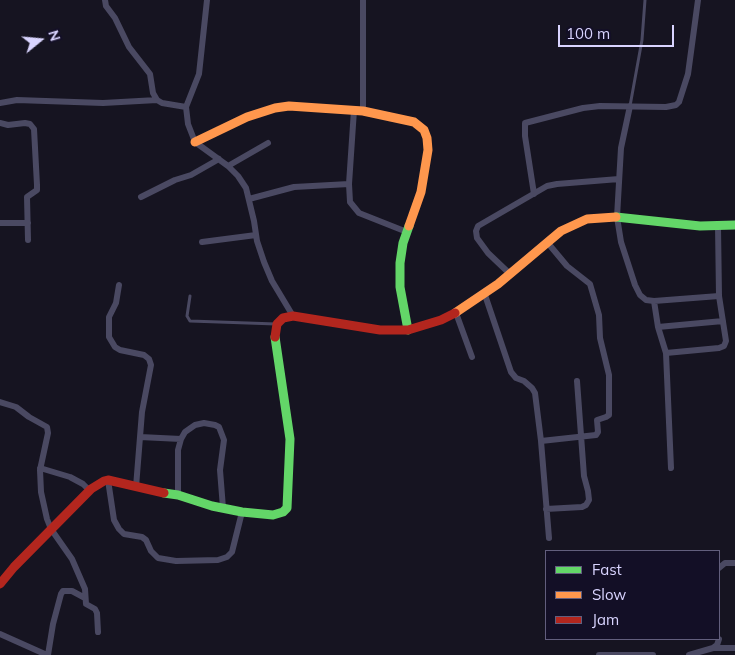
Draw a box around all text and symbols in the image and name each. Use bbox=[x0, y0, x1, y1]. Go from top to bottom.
north arrow bbox=[15, 15, 65, 65]
scale bar bbox=[560, 15, 676, 47]
text: 100 m bbox=[566, 24, 610, 43]
text: N bbox=[44, 28, 64, 43]
legend bbox=[545, 550, 720, 640]
text: Fast bbox=[592, 560, 622, 579]
text: Slow bbox=[592, 585, 626, 604]
text: Jam bbox=[592, 610, 619, 629]

